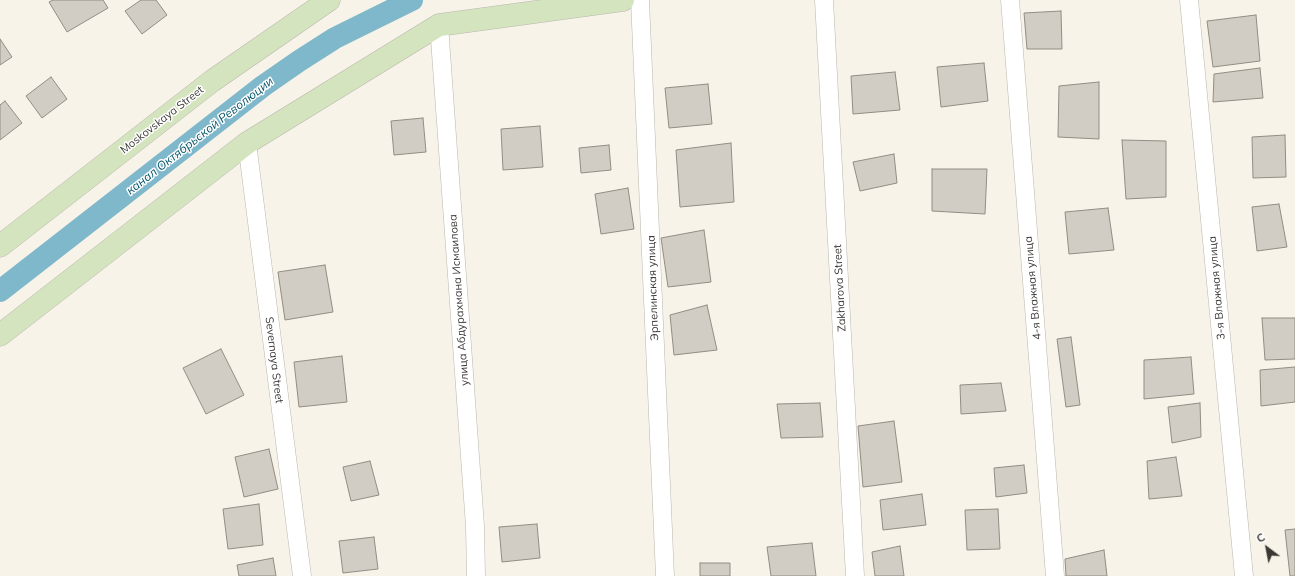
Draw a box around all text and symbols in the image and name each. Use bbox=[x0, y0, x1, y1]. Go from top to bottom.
water label: канал Октябрьской Революции bbox=[124, 74, 276, 198]
street label: Moskovskaya Street bbox=[118, 83, 206, 157]
street label: улица Абдурахмана Исмаилова bbox=[446, 214, 472, 386]
street label: Эрпелинская улица bbox=[645, 235, 661, 341]
street label: 4-я Влажная улица bbox=[1022, 236, 1044, 340]
street label: 3-я Влажная улица bbox=[1206, 236, 1228, 340]
street label: Zakharova Street bbox=[831, 244, 849, 332]
street label: Severnaya Street bbox=[262, 316, 286, 404]
north arrow bbox=[1247, 528, 1287, 568]
text: С bbox=[1254, 530, 1268, 546]

